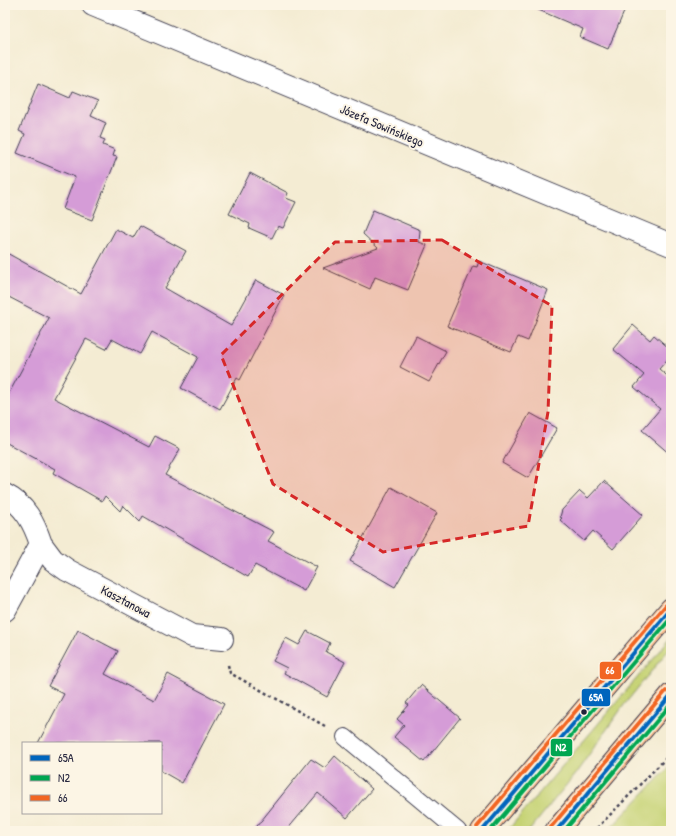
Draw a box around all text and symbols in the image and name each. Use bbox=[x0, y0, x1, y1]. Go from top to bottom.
street label: Józefa Sowińskiego bbox=[337, 99, 427, 151]
street label: Kasztanowa bbox=[98, 580, 154, 622]
line badge: 66 bbox=[599, 661, 622, 680]
text: 66 bbox=[606, 663, 615, 677]
line badge: 65A bbox=[581, 688, 611, 707]
text: 65A bbox=[589, 690, 604, 704]
unlabelled marker bbox=[579, 707, 589, 717]
line badge: N2 bbox=[550, 738, 573, 757]
text: N2 bbox=[556, 740, 567, 754]
legend bbox=[22, 742, 162, 814]
text: 65A bbox=[58, 749, 74, 766]
text: N2 bbox=[58, 769, 70, 786]
text: 66 bbox=[58, 789, 68, 806]

